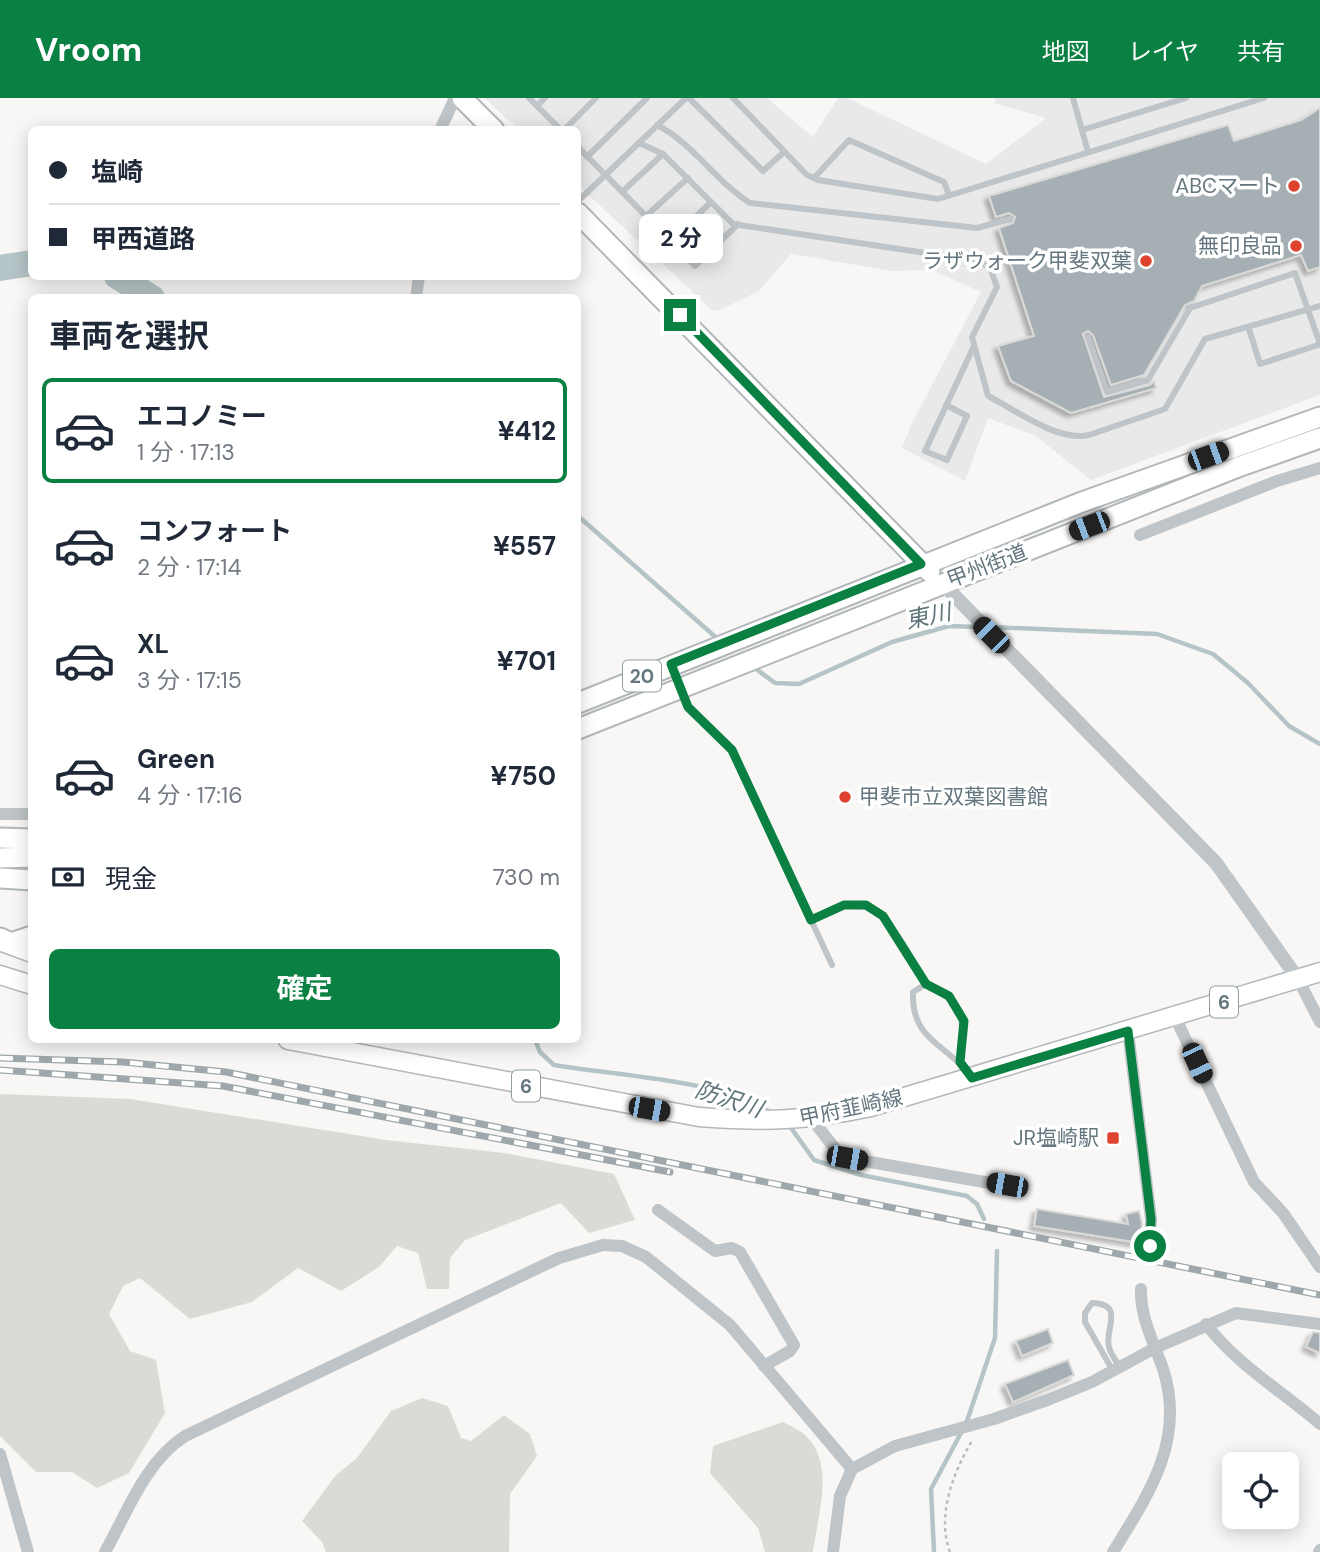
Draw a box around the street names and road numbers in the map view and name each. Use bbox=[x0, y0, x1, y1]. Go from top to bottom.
street label: 甲州街道 bbox=[943, 538, 1031, 594]
road number: 20 bbox=[623, 660, 661, 692]
road number: 6 bbox=[1210, 986, 1238, 1018]
road number: 6 bbox=[512, 1070, 540, 1102]
street label: 甲府韮崎線 bbox=[797, 1083, 905, 1133]

